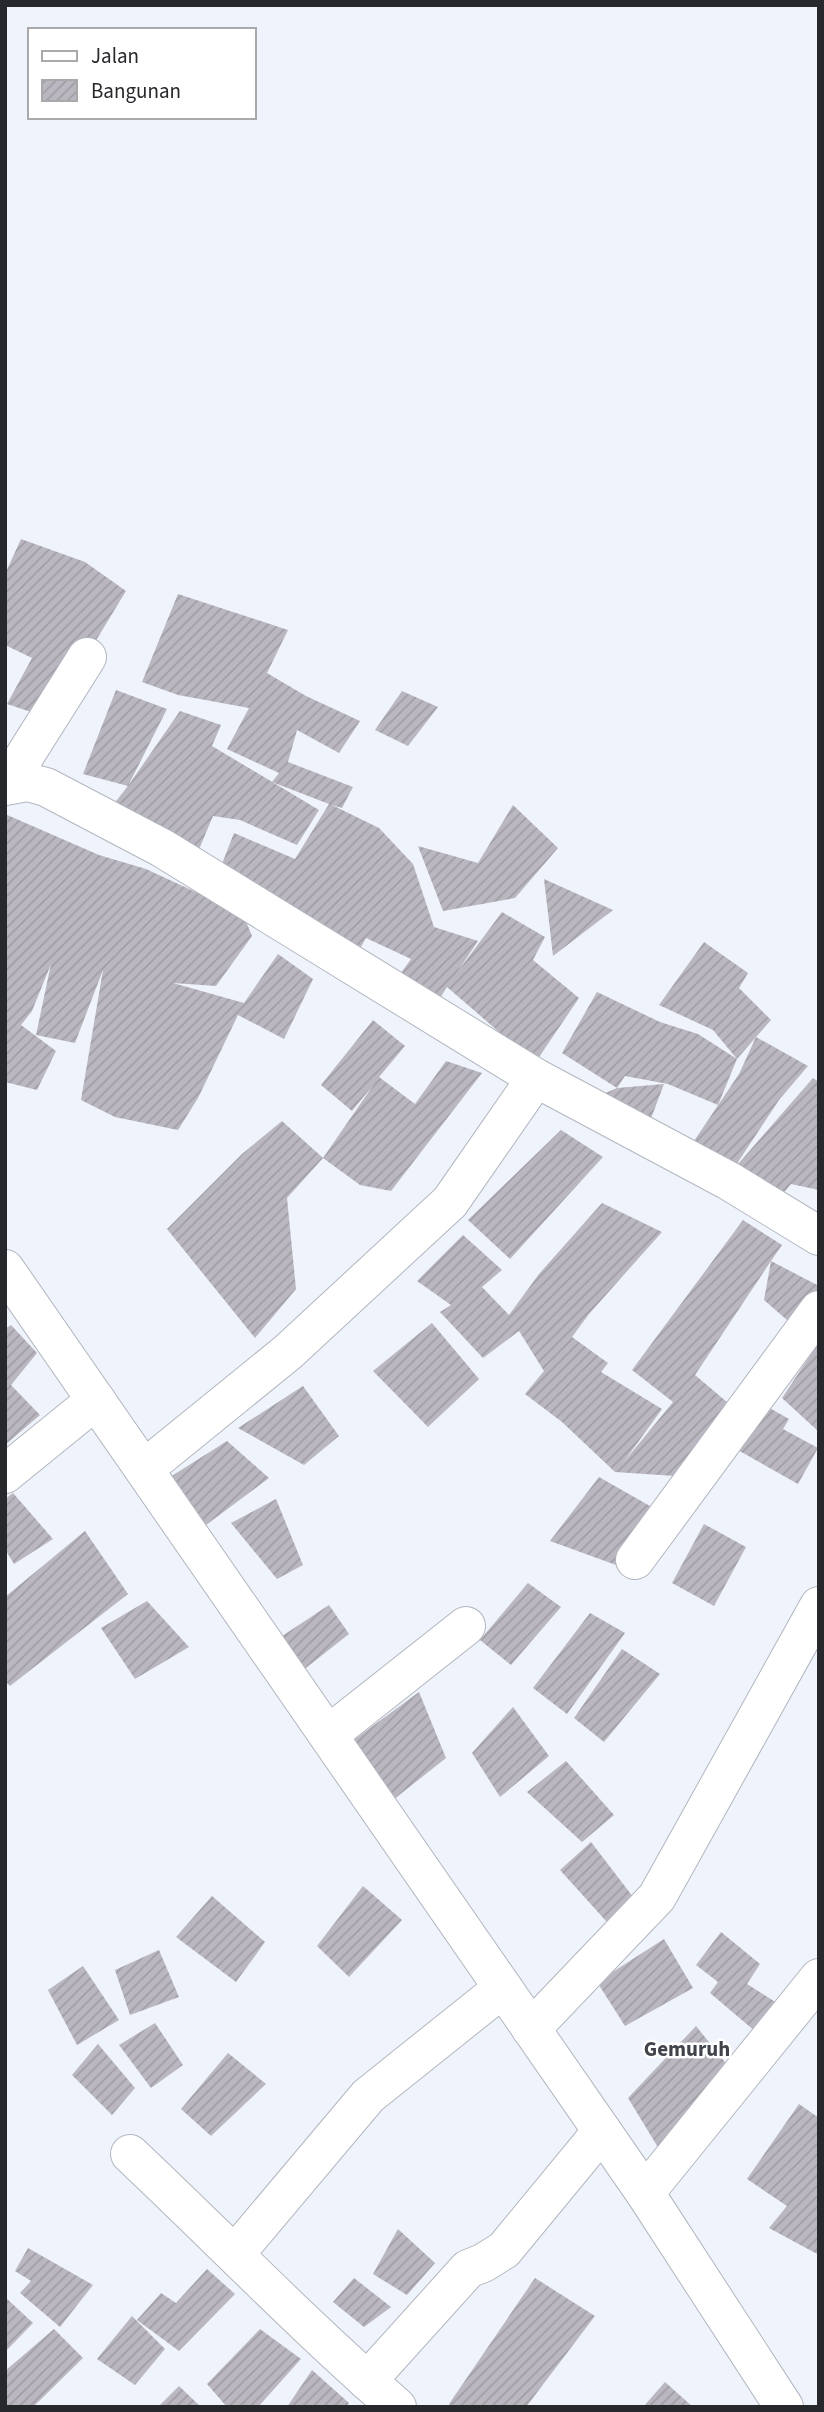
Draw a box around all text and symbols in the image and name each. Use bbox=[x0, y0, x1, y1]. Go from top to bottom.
legend bbox=[28, 28, 256, 119]
text: Jalan bbox=[91, 41, 139, 71]
text: Bangunan bbox=[91, 76, 181, 106]
district label: Gemuruh bbox=[644, 2034, 730, 2064]

